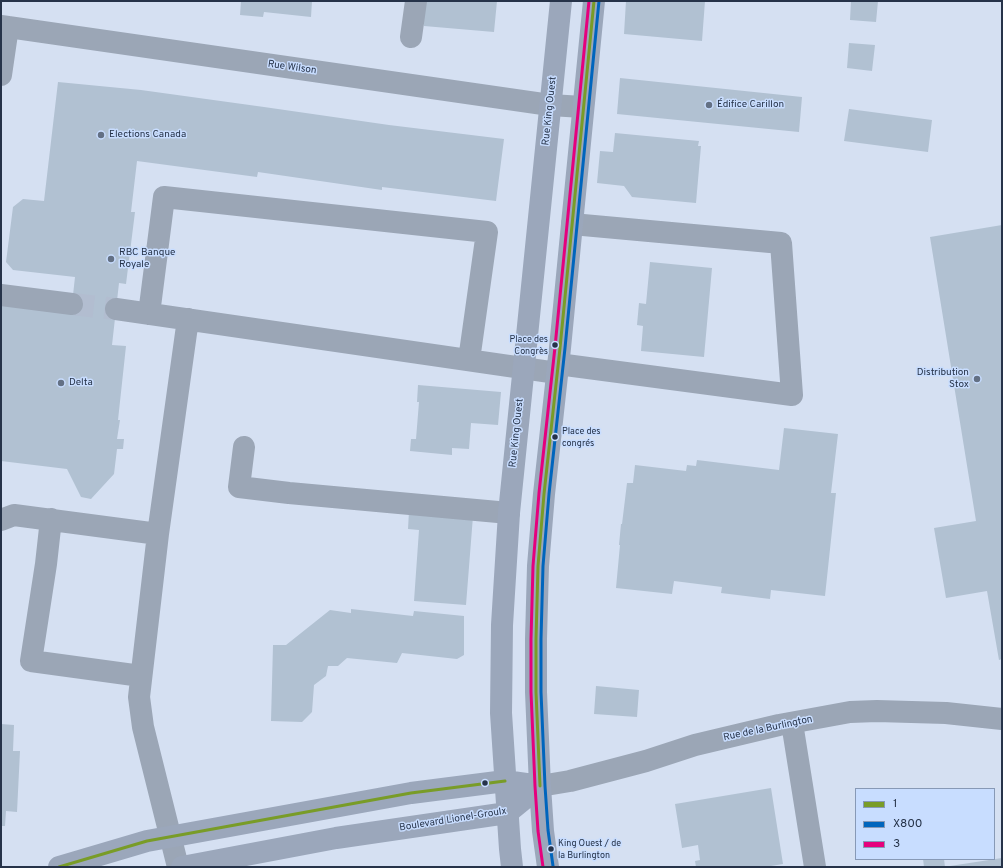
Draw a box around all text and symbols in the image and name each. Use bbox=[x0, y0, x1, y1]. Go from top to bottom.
street label: Rue Wilson bbox=[267, 59, 317, 77]
street label: Rue King Ouest bbox=[540, 76, 560, 146]
place label: Édifice Carillon bbox=[717, 99, 784, 111]
marker: Édifice Carillon bbox=[704, 100, 714, 110]
place label: Elections Canada bbox=[109, 129, 186, 141]
marker: Elections Canada bbox=[96, 130, 106, 140]
place label: RBC Banque Royale bbox=[119, 247, 175, 270]
marker: RBC Banque Royale bbox=[106, 254, 116, 264]
place label: Place des Congrès bbox=[510, 335, 548, 356]
marker: Place des Congrès bbox=[550, 340, 560, 350]
place label: Distribution Stox bbox=[917, 367, 969, 390]
marker: Distribution Stox bbox=[972, 374, 982, 384]
place label: Delta bbox=[69, 377, 93, 389]
marker: Delta bbox=[56, 378, 66, 388]
street label: Rue King Ouest bbox=[507, 398, 527, 468]
place label: Place des congrés bbox=[562, 427, 600, 448]
marker: Place des congrés bbox=[550, 432, 560, 442]
street label: Rue de la Burlington bbox=[722, 714, 814, 744]
unlabelled marker bbox=[480, 778, 490, 788]
legend bbox=[855, 788, 995, 860]
text: 1 bbox=[893, 796, 897, 812]
street label: Boulevard Lionel-Groulx bbox=[398, 806, 508, 834]
text: X800 bbox=[893, 816, 923, 832]
text: 3 bbox=[893, 836, 900, 852]
place label: King Ouest / de la Burlington bbox=[558, 839, 621, 860]
marker: King Ouest / de la Burlington bbox=[546, 844, 556, 854]

